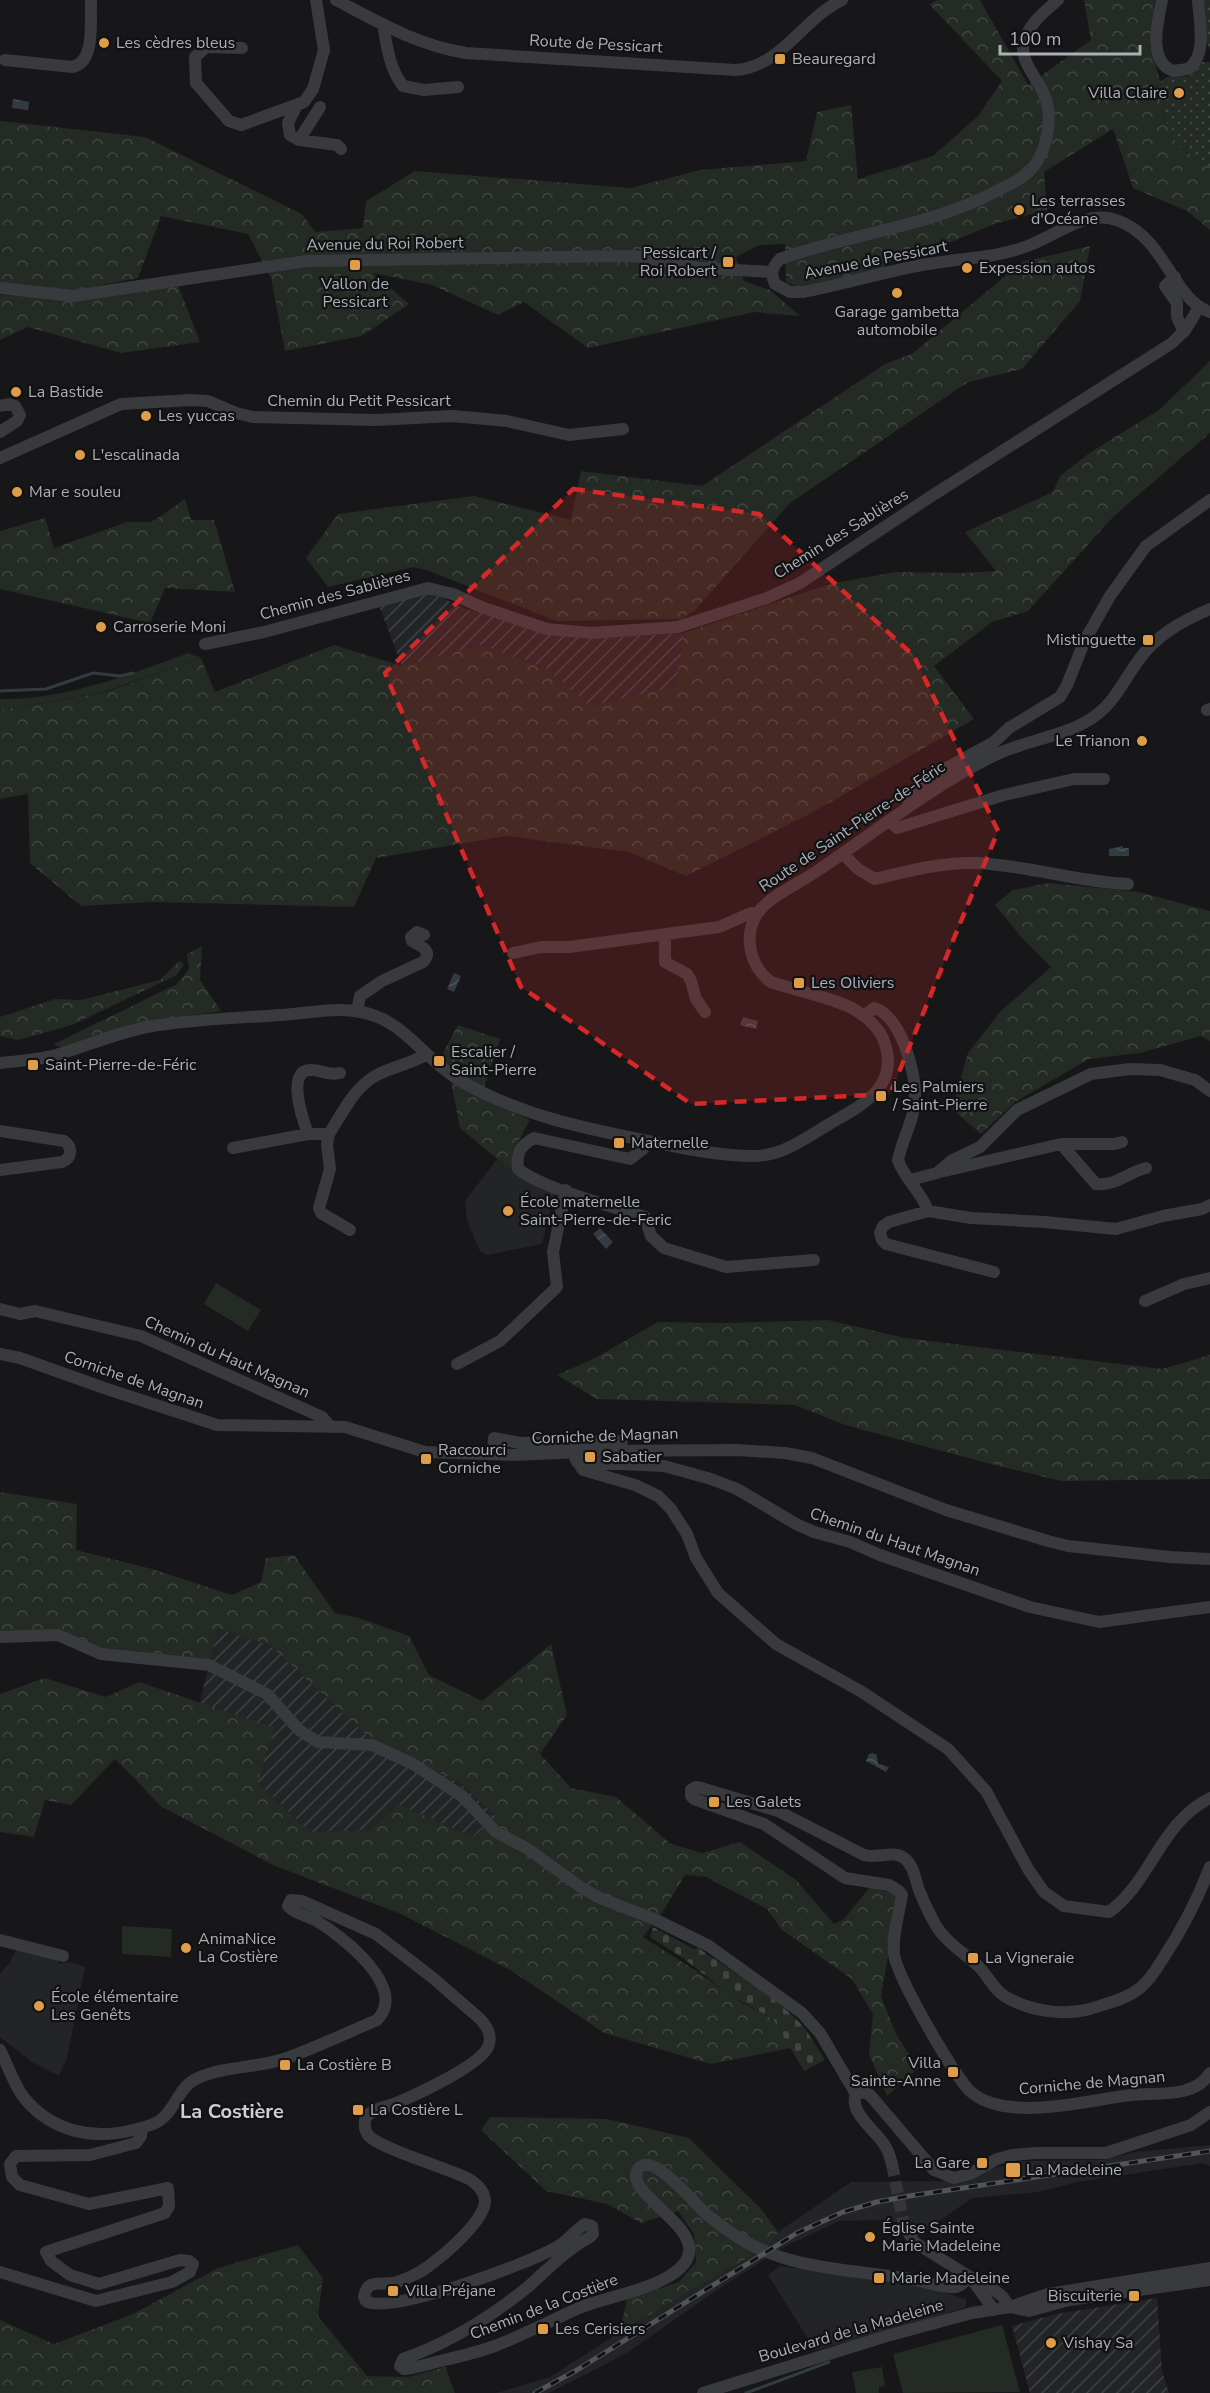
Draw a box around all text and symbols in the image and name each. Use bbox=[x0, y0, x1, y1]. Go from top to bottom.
scale bar bbox=[1000, 18, 1140, 56]
text: 100 m bbox=[1009, 27, 1061, 51]
street label: Route de Pessicart bbox=[529, 30, 664, 58]
place label: Les cèdres bleus bbox=[116, 32, 235, 54]
marker: Les cèdres bleus bbox=[97, 36, 111, 50]
place label: Beauregard bbox=[792, 48, 876, 70]
marker: Beauregard bbox=[773, 52, 787, 66]
place label: Villa Claire bbox=[1087, 82, 1167, 104]
marker: Villa Claire bbox=[1172, 86, 1186, 100]
place label: Les terrasses d'Océane bbox=[1031, 190, 1125, 230]
marker: Les terrasses d'Océane bbox=[1012, 203, 1026, 217]
street label: Avenue du Roi Robert bbox=[306, 232, 464, 256]
street label: Avenue de Pessicart bbox=[802, 235, 950, 285]
place label: Pessicart / Roi Robert bbox=[640, 242, 716, 282]
marker: Pessicart / Roi Robert bbox=[721, 255, 735, 269]
place label: Expession autos bbox=[979, 257, 1095, 279]
marker: Vallon de Pessicart bbox=[348, 258, 362, 272]
marker: Expession autos bbox=[960, 261, 974, 275]
place label: Vallon de Pessicart bbox=[320, 273, 389, 313]
marker: Garage gambetta automobile bbox=[890, 286, 904, 300]
place label: Garage gambetta automobile bbox=[834, 301, 960, 341]
place label: La Bastide bbox=[28, 381, 103, 403]
marker: La Bastide bbox=[9, 385, 23, 399]
street label: Chemin du Petit Pessicart bbox=[267, 390, 451, 412]
place label: Les yuccas bbox=[158, 405, 235, 427]
marker: Les yuccas bbox=[139, 409, 153, 423]
place label: L'escalinada bbox=[92, 444, 180, 466]
marker: L'escalinada bbox=[73, 448, 87, 462]
place label: Mar e souleu bbox=[29, 481, 121, 503]
street label: Chemin des Sablières bbox=[769, 484, 913, 584]
marker: Mar e souleu bbox=[10, 485, 24, 499]
street label: Chemin des Sablières bbox=[257, 564, 413, 626]
place label: Carroserie Moni bbox=[113, 616, 226, 638]
marker: Carroserie Moni bbox=[94, 620, 108, 634]
place label: Mistinguette bbox=[1046, 629, 1136, 651]
marker: Mistinguette bbox=[1141, 633, 1155, 647]
place label: Le Trianon bbox=[1055, 730, 1130, 752]
marker: Le Trianon bbox=[1135, 734, 1149, 748]
street label: Route de Saint-Pierre-de-Féric bbox=[755, 756, 950, 898]
place label: Les Oliviers bbox=[811, 972, 894, 994]
marker: Les Oliviers bbox=[792, 976, 806, 990]
place label: Escalier / Saint-Pierre bbox=[451, 1041, 537, 1081]
place label: Saint-Pierre-de-Féric bbox=[45, 1054, 197, 1076]
marker: Escalier / Saint-Pierre bbox=[432, 1054, 446, 1068]
marker: Saint-Pierre-de-Féric bbox=[26, 1058, 40, 1072]
place label: Les Palmiers / Saint-Pierre bbox=[892, 1076, 987, 1116]
marker: Les Palmiers / Saint-Pierre bbox=[874, 1089, 888, 1103]
place label: Maternelle bbox=[631, 1132, 708, 1154]
marker: Maternelle bbox=[612, 1136, 626, 1150]
place label: École maternelle Saint-Pierre-de-Feric bbox=[520, 1191, 672, 1231]
marker: École maternelle Saint-Pierre-de-Feric bbox=[501, 1204, 515, 1218]
street label: Chemin du Haut Magnan bbox=[141, 1311, 313, 1403]
street label: Corniche de Magnan bbox=[61, 1346, 207, 1414]
street label: Corniche de Magnan bbox=[531, 1422, 679, 1450]
place label: Raccourci Corniche bbox=[438, 1439, 506, 1479]
place label: Sabatier bbox=[602, 1446, 662, 1468]
marker: Sabatier bbox=[583, 1450, 597, 1464]
marker: Raccourci Corniche bbox=[419, 1452, 433, 1466]
street label: Chemin du Haut Magnan bbox=[807, 1502, 983, 1582]
place label: Les Galets bbox=[726, 1791, 801, 1813]
marker: Les Galets bbox=[707, 1795, 721, 1809]
place label: AnimaNice La Costière bbox=[198, 1928, 278, 1968]
marker: AnimaNice La Costière bbox=[179, 1941, 193, 1955]
place label: La Vigneraie bbox=[985, 1947, 1074, 1969]
marker: La Vigneraie bbox=[966, 1951, 980, 1965]
place label: École élémentaire Les Genêts bbox=[51, 1986, 179, 2026]
marker: École élémentaire Les Genêts bbox=[32, 1999, 46, 2013]
place label: Villa Sainte-Anne bbox=[851, 2052, 941, 2092]
place label: La Costière B bbox=[297, 2054, 392, 2076]
marker: La Costière B bbox=[278, 2058, 292, 2072]
marker: Villa Sainte-Anne bbox=[946, 2065, 960, 2079]
street label: Corniche de Magnan bbox=[1018, 2066, 1166, 2100]
district label: La Costière bbox=[180, 2098, 284, 2125]
place label: La Costière L bbox=[370, 2099, 463, 2121]
marker: La Costière L bbox=[351, 2103, 365, 2117]
place label: La Gare bbox=[914, 2152, 970, 2174]
marker: La Gare bbox=[975, 2156, 989, 2170]
place label: La Madeleine bbox=[1026, 2159, 1122, 2181]
marker: La Madeleine bbox=[1004, 2161, 1022, 2179]
place label: Église Sainte Marie Madeleine bbox=[882, 2217, 1001, 2257]
marker: Église Sainte Marie Madeleine bbox=[863, 2230, 877, 2244]
place label: Marie Madeleine bbox=[891, 2267, 1010, 2289]
street label: Chemin de la Costière bbox=[467, 2269, 621, 2345]
marker: Marie Madeleine bbox=[872, 2271, 886, 2285]
place label: Villa Préjane bbox=[404, 2280, 496, 2302]
marker: Villa Préjane bbox=[386, 2284, 400, 2298]
place label: Biscuiterie bbox=[1048, 2285, 1122, 2307]
marker: Biscuiterie bbox=[1127, 2289, 1141, 2303]
street label: Boulevard de la Madeleine bbox=[756, 2294, 946, 2368]
place label: Les Cerisiers bbox=[555, 2318, 645, 2340]
marker: Les Cerisiers bbox=[536, 2322, 550, 2336]
place label: Vishay Sa bbox=[1062, 2332, 1134, 2354]
marker: Vishay Sa bbox=[1044, 2336, 1058, 2350]

